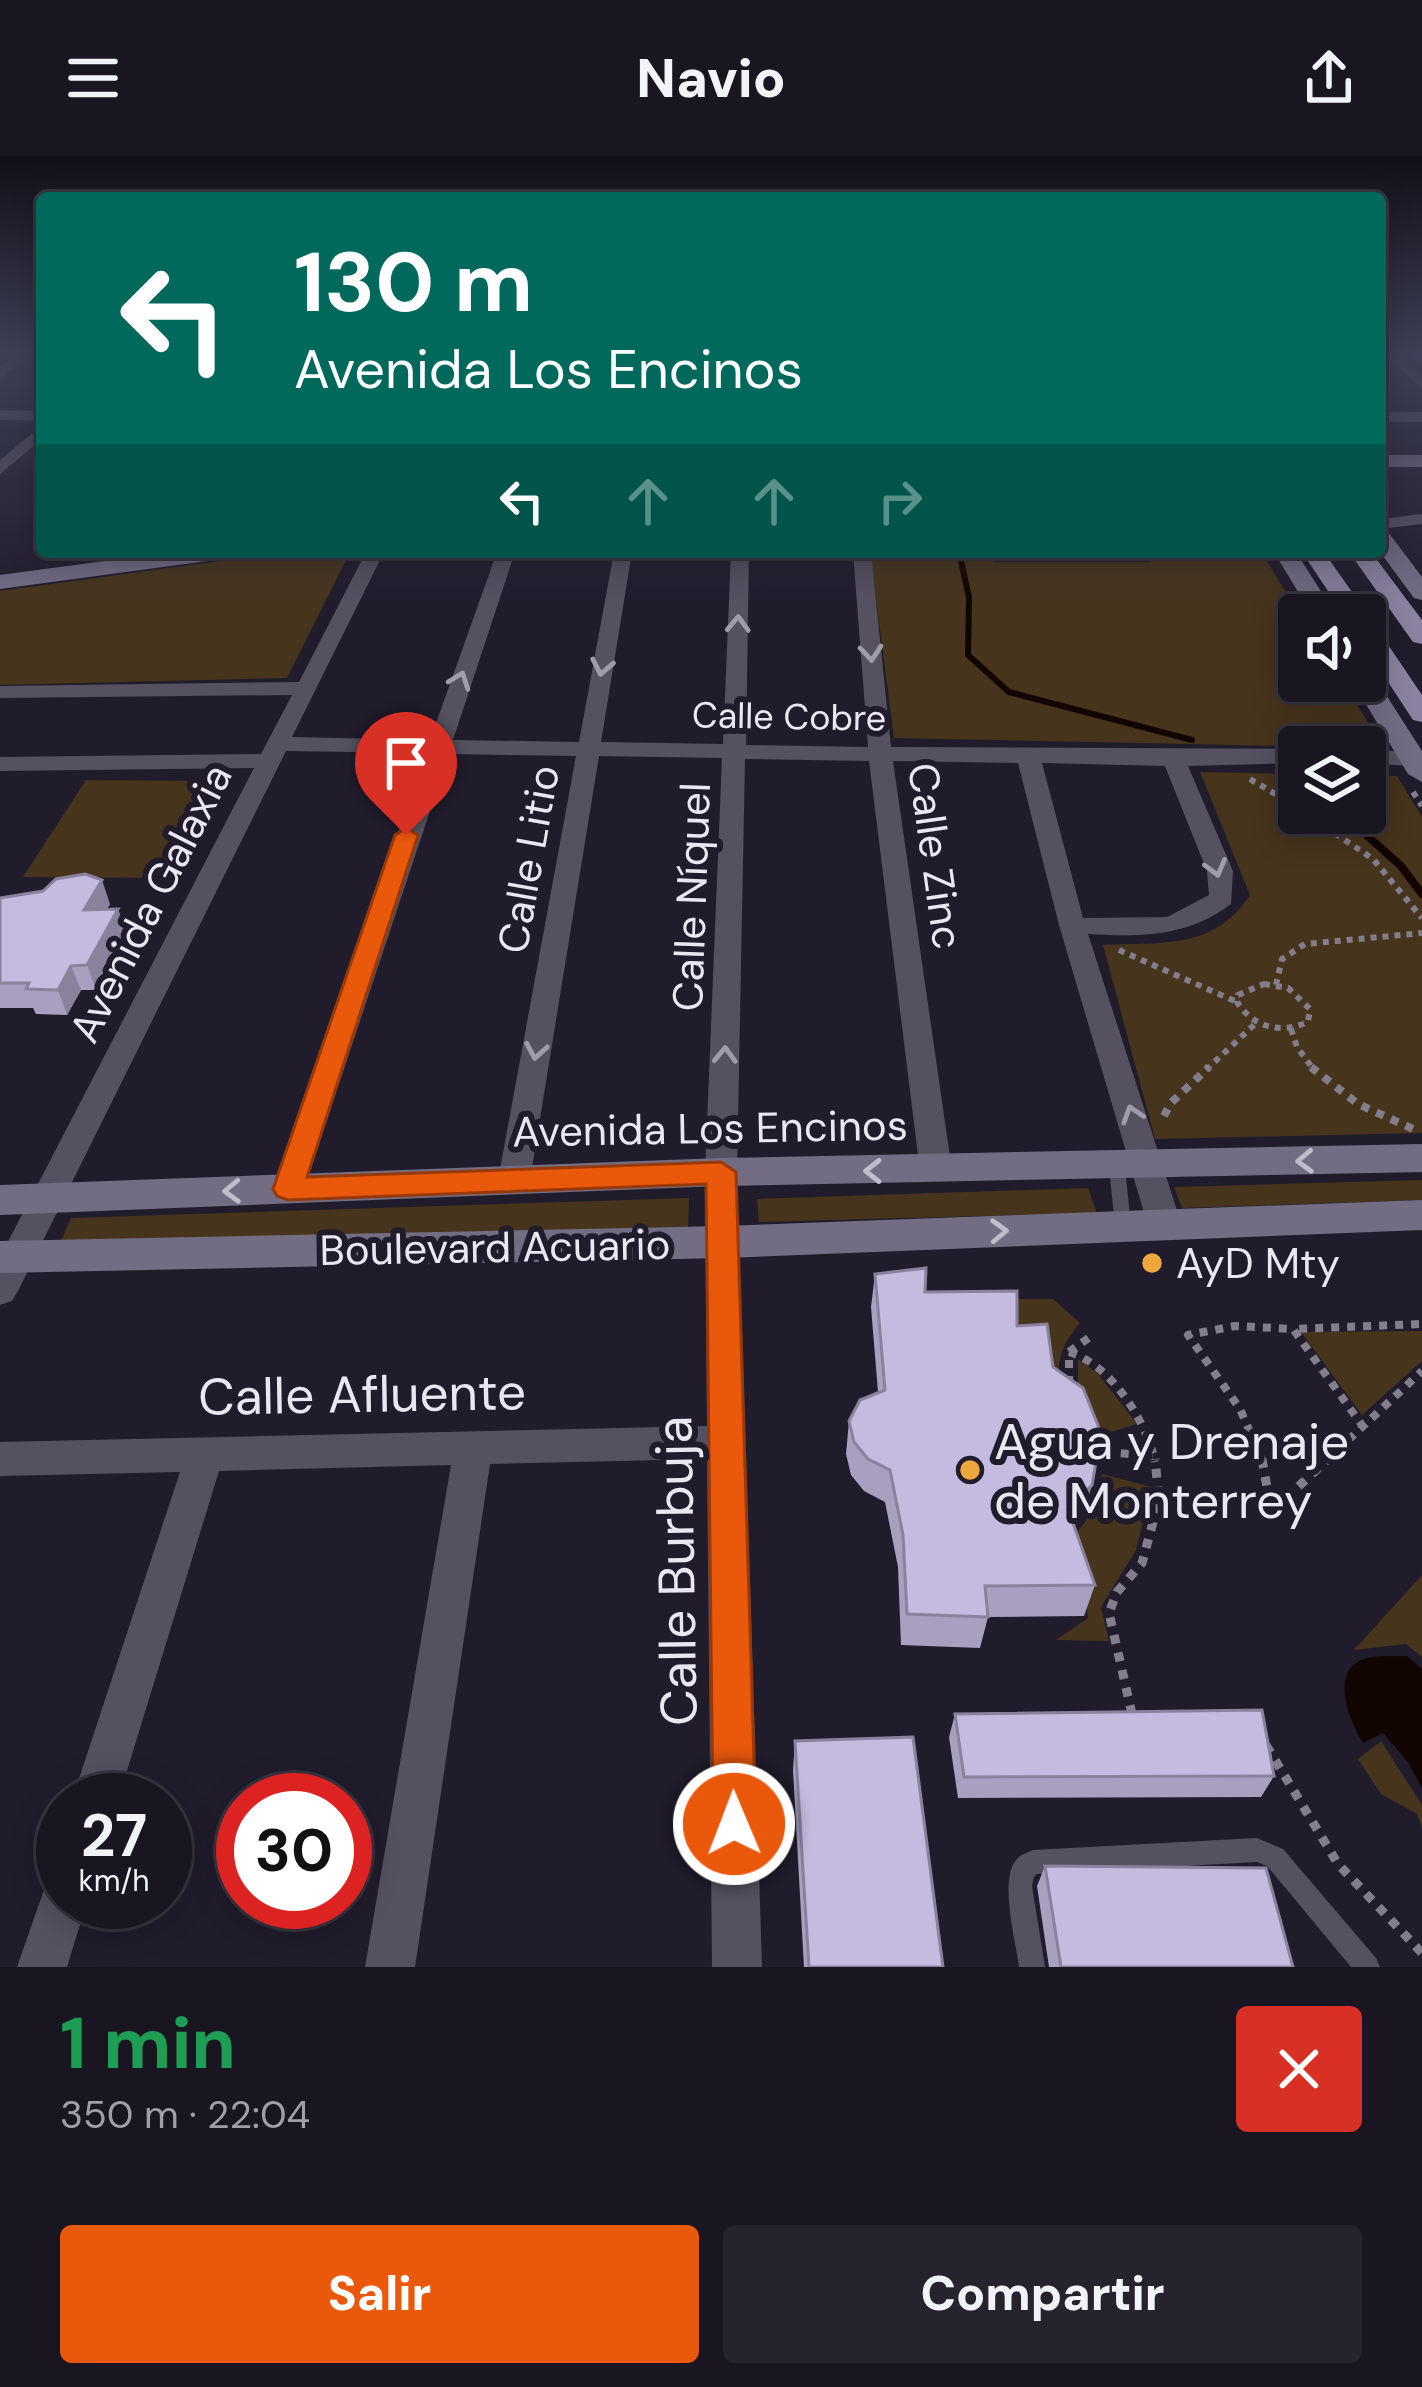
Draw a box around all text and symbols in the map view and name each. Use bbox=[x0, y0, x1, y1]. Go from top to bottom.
text: Navio bbox=[636, 43, 786, 114]
icon: menu bbox=[60, 45, 126, 111]
icon: share bbox=[1296, 45, 1362, 111]
text: 130 m bbox=[294, 228, 533, 337]
icon: left bbox=[96, 240, 252, 396]
text: Avenida Los Encinos bbox=[294, 334, 803, 405]
icon: left bbox=[489, 468, 555, 534]
icon: ahead bbox=[615, 468, 681, 534]
icon: ahead bbox=[741, 468, 807, 534]
icon: right bbox=[867, 468, 933, 534]
map controls bbox=[1278, 594, 1386, 834]
button: sound bbox=[1278, 594, 1386, 702]
one-way arrow bbox=[725, 614, 751, 633]
one-way arrow bbox=[858, 644, 883, 663]
one-way arrow bbox=[590, 657, 616, 677]
one-way arrow bbox=[446, 671, 470, 692]
street label: Calle Cobre bbox=[691, 691, 887, 742]
pin bbox=[355, 712, 457, 835]
button: layers bbox=[1278, 726, 1386, 834]
icon: arrive bbox=[373, 730, 439, 796]
street label: Avenida Galaxia bbox=[57, 754, 244, 1052]
street label: Calle Zinc bbox=[895, 759, 976, 953]
street label: Calle Litio bbox=[485, 761, 572, 958]
street label: Calle Níquel bbox=[660, 782, 723, 1012]
one-way arrow bbox=[1201, 857, 1226, 878]
one-way arrow bbox=[524, 1041, 549, 1061]
one-way arrow bbox=[711, 1045, 737, 1064]
street label: Avenida Los Encinos bbox=[512, 1098, 908, 1159]
one-way arrow bbox=[1121, 1104, 1146, 1125]
one-way arrow bbox=[1295, 1148, 1314, 1174]
one-way arrow bbox=[863, 1158, 882, 1184]
one-way arrow bbox=[222, 1178, 241, 1204]
street label: Boulevard Acuario bbox=[319, 1217, 671, 1278]
one-way arrow bbox=[990, 1219, 1009, 1245]
place label: AyD Mty bbox=[1176, 1236, 1340, 1291]
marker: AyD Mty bbox=[1139, 1250, 1165, 1276]
street label: Calle Afluente bbox=[198, 1358, 527, 1431]
place label: Agua y Drenaje de Monterrey bbox=[994, 1408, 1349, 1534]
street label: Calle Burbuja bbox=[640, 1416, 713, 1726]
marker: Agua y Drenaje de Monterrey bbox=[957, 1457, 983, 1483]
position arrow bbox=[671, 1761, 797, 1887]
speed limit sign: 30 bbox=[216, 1773, 372, 1929]
text: 27 bbox=[81, 1796, 147, 1875]
text: km/h bbox=[79, 1861, 149, 1900]
text: 1 min bbox=[60, 1997, 236, 2090]
button: close bbox=[1236, 2006, 1362, 2132]
text: 350 m · 22:04 bbox=[60, 2089, 310, 2140]
button: Salir bbox=[60, 2225, 699, 2363]
button: Compartir bbox=[723, 2225, 1362, 2363]

